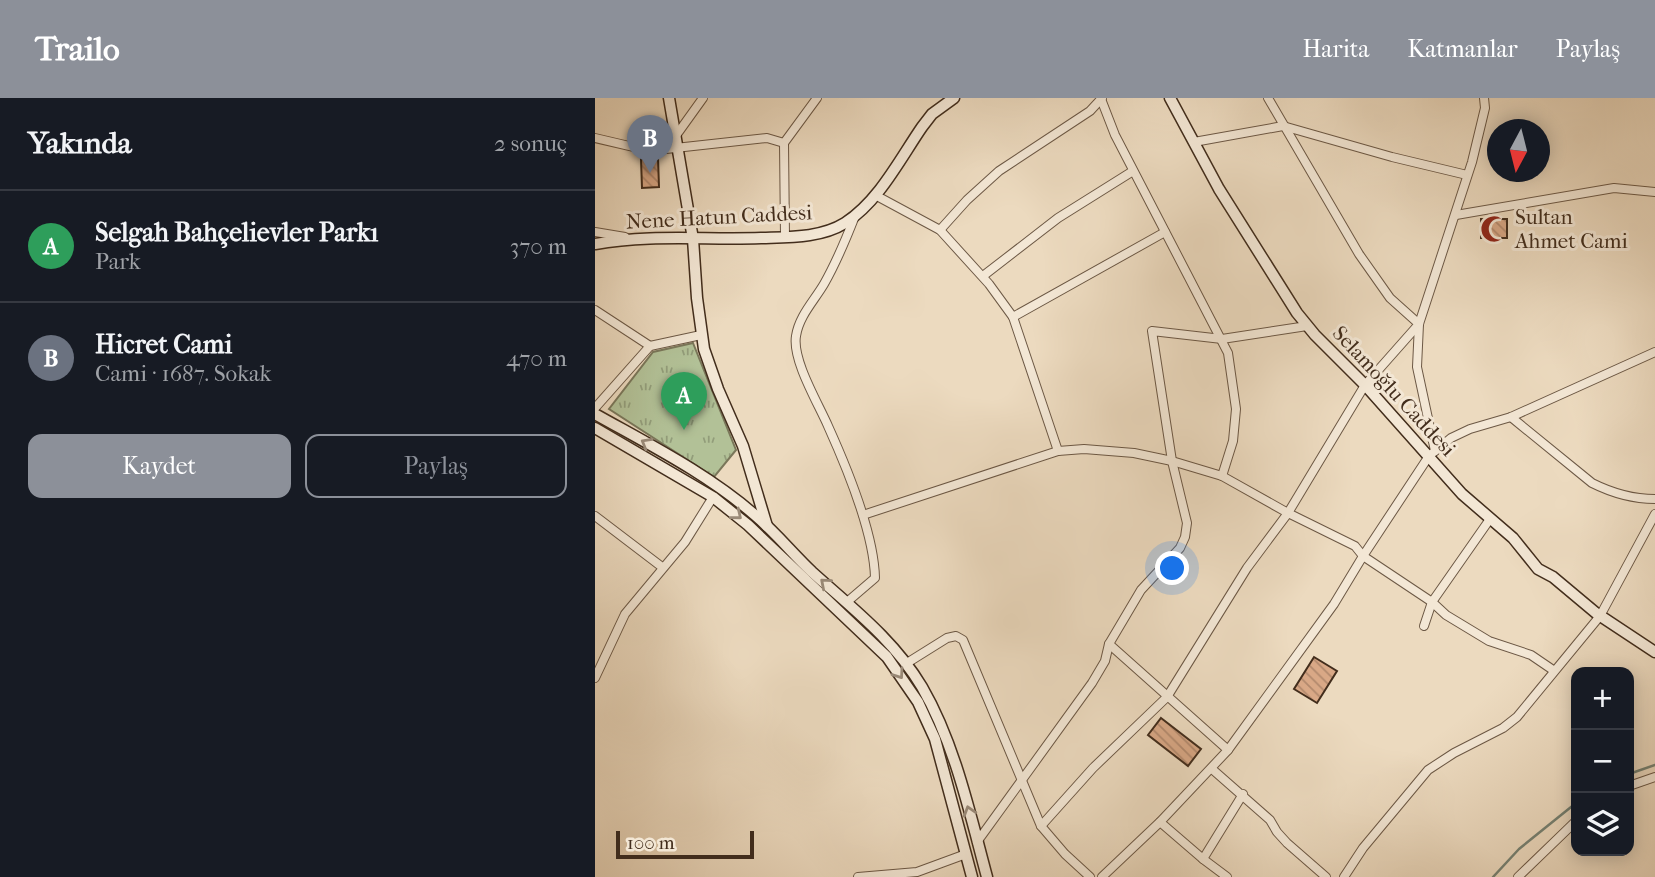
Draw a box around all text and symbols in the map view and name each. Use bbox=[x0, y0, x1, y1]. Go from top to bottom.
text: Trailo bbox=[35, 30, 120, 69]
text: Harita bbox=[1302, 35, 1369, 63]
text: Katmanlar bbox=[1407, 35, 1518, 63]
text: Paylaş bbox=[1556, 35, 1620, 63]
pin: B bbox=[627, 115, 673, 173]
north arrow bbox=[1487, 119, 1550, 182]
text: Yakında bbox=[28, 126, 132, 161]
text: 2 sonuç bbox=[494, 130, 567, 157]
street label: Nene Hatun Caddesi bbox=[625, 200, 813, 234]
place label: Sultan Ahmet Cami bbox=[1514, 205, 1628, 253]
mosque icon: Sultan Ahmet Cami bbox=[1479, 214, 1509, 244]
text: Selgah Bahçelievler Parkı bbox=[95, 217, 378, 248]
text: A bbox=[44, 233, 58, 260]
text: 370 m bbox=[510, 233, 567, 260]
text: Park bbox=[95, 248, 141, 275]
street label: Selamoğlu Caddesi bbox=[1328, 321, 1460, 461]
text: Hicret Cami bbox=[95, 329, 232, 360]
text: B bbox=[44, 345, 58, 372]
text: 470 m bbox=[506, 345, 567, 372]
text: Cami · 1687. Sokak bbox=[95, 360, 271, 387]
pin: A bbox=[661, 372, 707, 430]
button: Kaydet bbox=[28, 434, 291, 498]
button: Paylaş bbox=[305, 434, 567, 498]
one-way arrow bbox=[641, 438, 654, 451]
one-way arrow bbox=[728, 507, 741, 519]
your location bbox=[1155, 551, 1189, 585]
one-way arrow bbox=[820, 579, 833, 591]
one-way arrow bbox=[891, 666, 903, 679]
map controls bbox=[1571, 667, 1634, 856]
button: + bbox=[1571, 667, 1634, 730]
button: − bbox=[1571, 730, 1634, 793]
button: layers bbox=[1571, 793, 1634, 856]
one-way arrow bbox=[962, 805, 977, 817]
scale bar bbox=[616, 828, 754, 860]
text: 100 m bbox=[627, 832, 675, 854]

